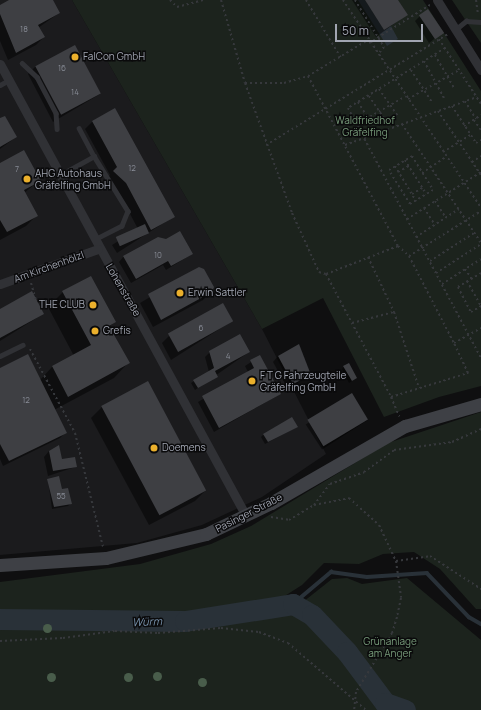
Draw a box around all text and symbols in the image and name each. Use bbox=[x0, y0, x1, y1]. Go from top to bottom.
scale bar bbox=[337, 16, 425, 42]
text: 50 m bbox=[342, 22, 369, 39]
house number: 18 bbox=[20, 24, 28, 34]
place label: FalCon GmbH bbox=[83, 51, 145, 63]
marker: FalCon GmbH bbox=[70, 52, 80, 62]
house number: 16 bbox=[58, 63, 66, 73]
house number: 14 bbox=[71, 87, 79, 97]
park label: Waldfriedhof Gräfelfing bbox=[335, 114, 395, 138]
house number: 12 bbox=[128, 163, 136, 173]
house number: 7 bbox=[15, 164, 19, 174]
place label: AHG Autohaus Gräfelfing GmbH bbox=[35, 167, 111, 190]
marker: AHG Autohaus Gräfelfing GmbH bbox=[22, 174, 32, 184]
street label: Am Kirchenhölzl bbox=[12, 249, 86, 285]
house number: 10 bbox=[154, 250, 162, 260]
street label: Lohenstraße bbox=[103, 262, 143, 318]
place label: Erwin Sattler bbox=[188, 287, 246, 299]
marker: Erwin Sattler bbox=[175, 288, 185, 298]
place label: THE CLUB bbox=[39, 299, 85, 311]
marker: THE CLUB bbox=[88, 300, 98, 310]
house number: 6 bbox=[199, 323, 203, 333]
place label: Grefis bbox=[103, 325, 131, 337]
marker: Grefis bbox=[90, 326, 100, 336]
house number: 4 bbox=[226, 351, 230, 361]
place label: F T G Fahrzeugteile Gräfelfing GmbH bbox=[260, 369, 347, 392]
marker: F T G Fahrzeugteile Gräfelfing GmbH bbox=[247, 376, 257, 386]
house number: 12 bbox=[22, 395, 30, 405]
place label: Doemens bbox=[162, 442, 206, 454]
marker: Doemens bbox=[149, 443, 159, 453]
house number: 55 bbox=[56, 491, 66, 501]
street label: Pasinger Straße bbox=[214, 491, 284, 535]
water label: Würm bbox=[132, 615, 162, 629]
park label: Grünanlage am Anger bbox=[363, 635, 417, 658]

